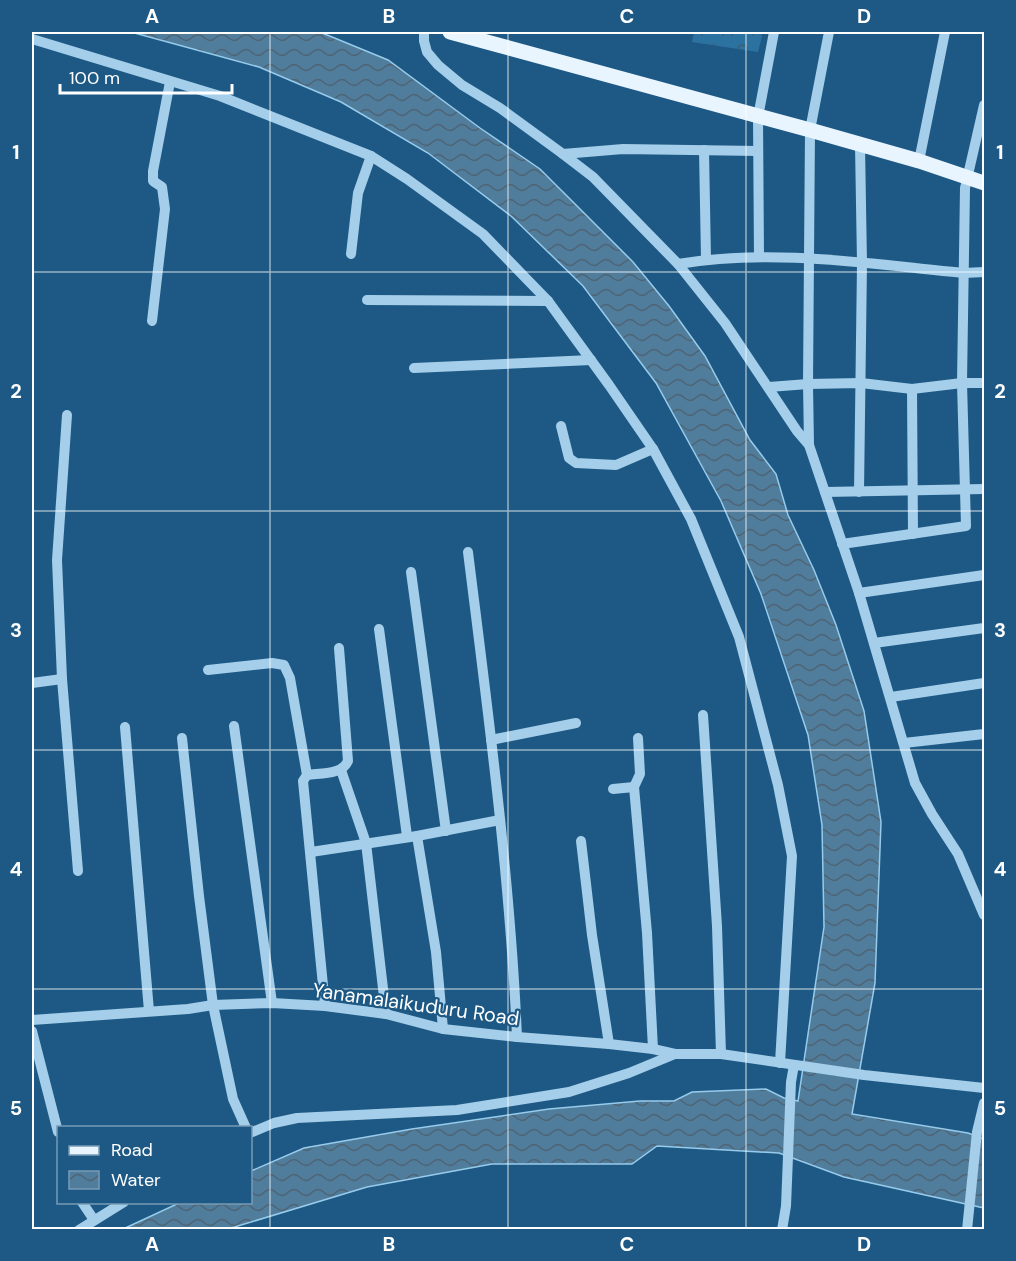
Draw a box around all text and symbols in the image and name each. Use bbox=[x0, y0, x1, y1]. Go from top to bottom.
text: A bbox=[145, 3, 159, 29]
text: B bbox=[383, 3, 395, 29]
text: C bbox=[620, 3, 634, 29]
text: D bbox=[857, 3, 871, 29]
scale bar bbox=[60, 57, 232, 95]
text: 100 m bbox=[69, 66, 120, 90]
text: 1 bbox=[12, 139, 20, 165]
text: 1 bbox=[996, 139, 1004, 165]
text: 2 bbox=[10, 378, 22, 404]
text: 2 bbox=[994, 378, 1006, 404]
text: 3 bbox=[10, 617, 22, 643]
text: 3 bbox=[994, 617, 1006, 643]
text: 4 bbox=[10, 856, 23, 882]
text: 4 bbox=[994, 856, 1007, 882]
street label: Yanamalaikuduru Road bbox=[311, 977, 521, 1031]
text: 5 bbox=[10, 1095, 22, 1121]
text: 5 bbox=[994, 1095, 1006, 1121]
legend bbox=[57, 1126, 252, 1204]
text: Road bbox=[111, 1138, 153, 1162]
text: Water bbox=[111, 1168, 161, 1192]
text: A bbox=[145, 1231, 159, 1257]
text: B bbox=[383, 1231, 395, 1257]
text: C bbox=[620, 1231, 634, 1257]
text: D bbox=[857, 1231, 871, 1257]

